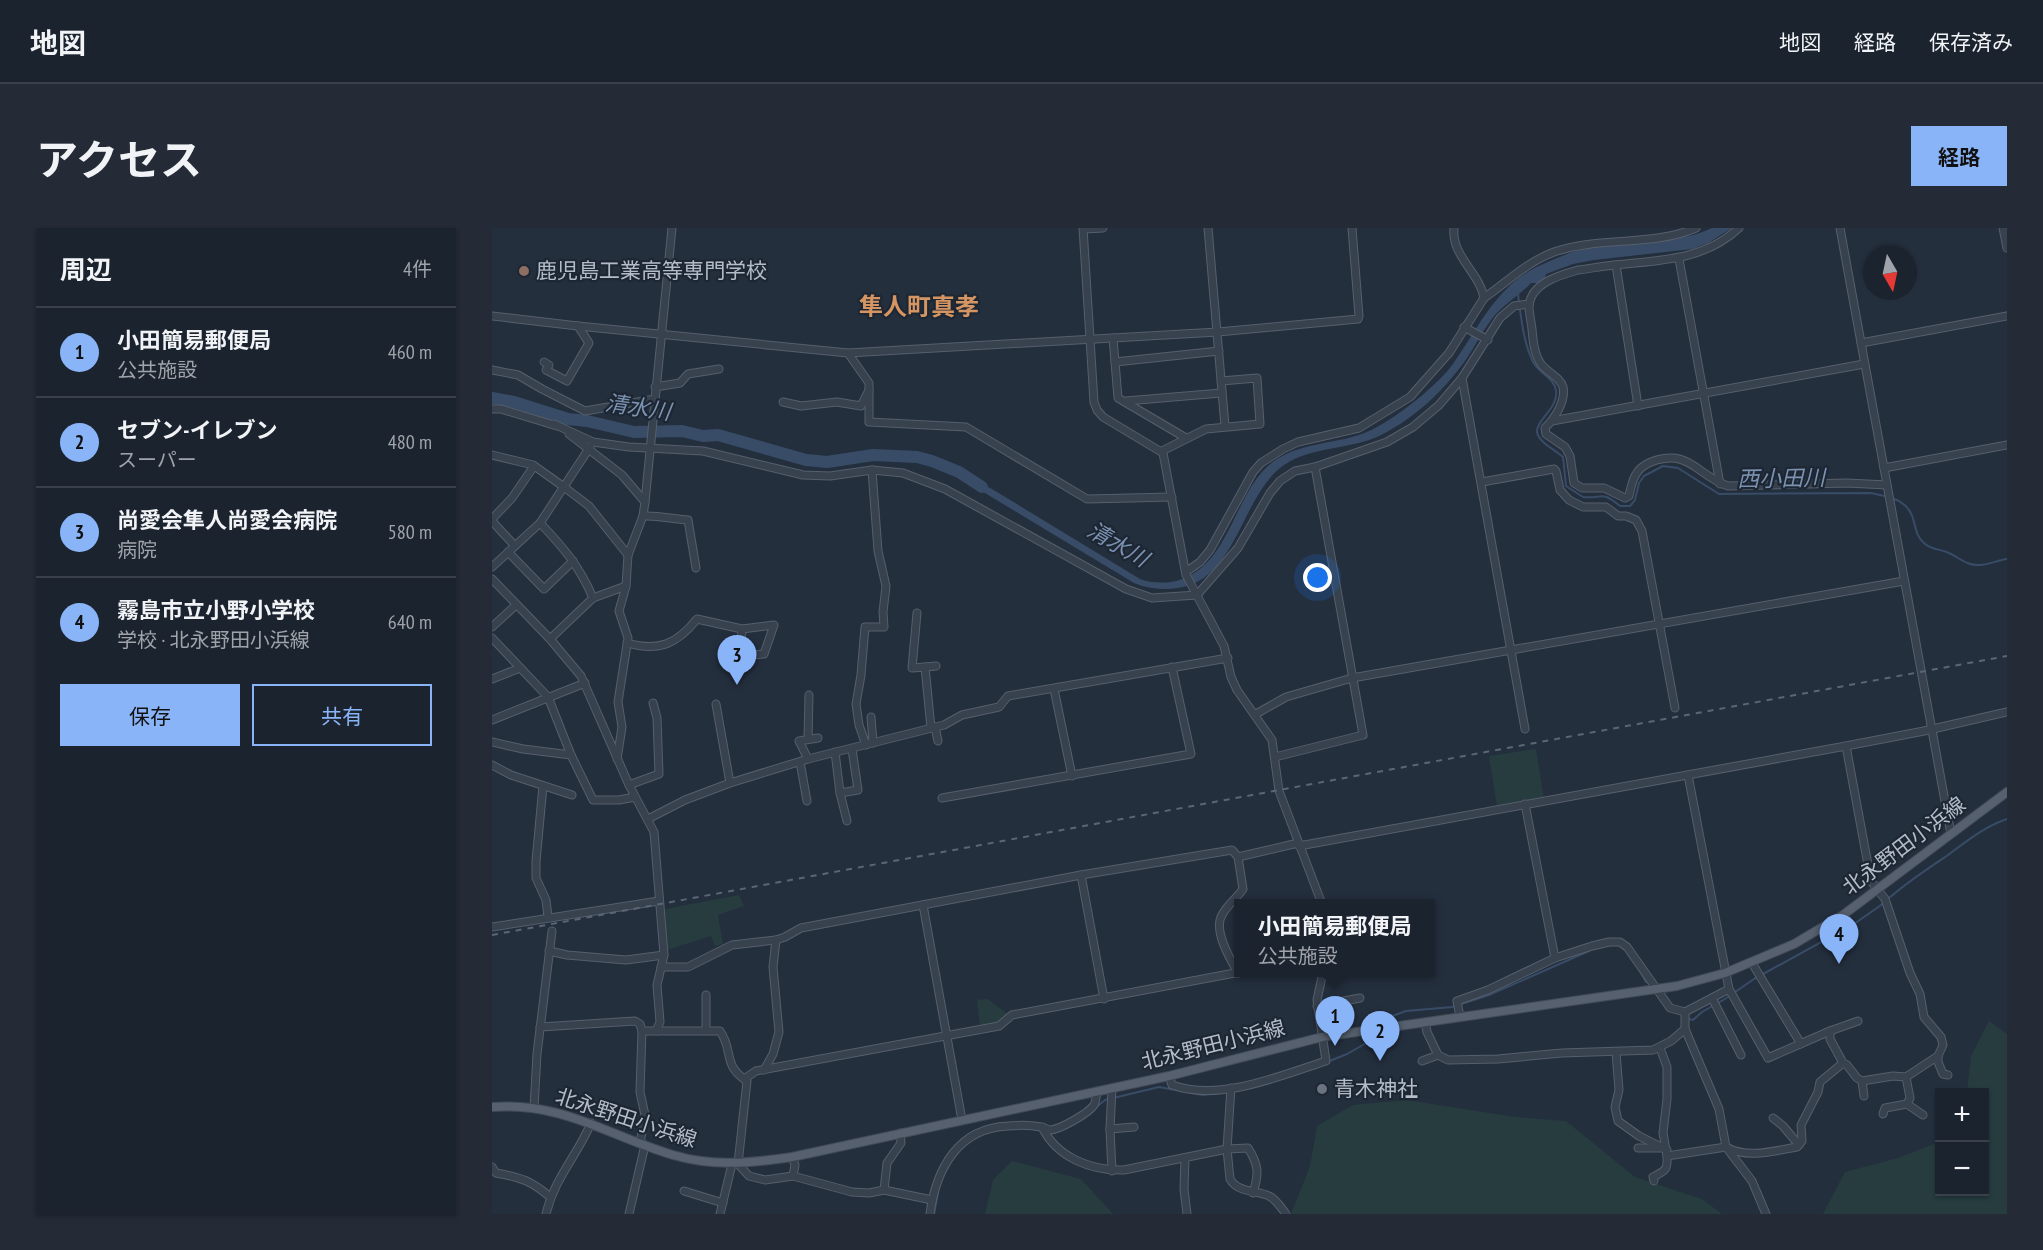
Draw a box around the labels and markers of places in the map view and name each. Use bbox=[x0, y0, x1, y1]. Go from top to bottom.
place label: 鹿児島工業高等専門学校 bbox=[536, 257, 767, 284]
marker: 鹿児島工業高等専門学校 bbox=[517, 264, 531, 278]
pin: 3 bbox=[718, 636, 756, 685]
pin: 4 bbox=[1820, 914, 1858, 964]
pin: 1 bbox=[1316, 996, 1354, 1046]
pin: 2 bbox=[1360, 1012, 1400, 1061]
place label: 青木神社 bbox=[1334, 1075, 1418, 1102]
marker: 青木神社 bbox=[1315, 1082, 1329, 1096]

